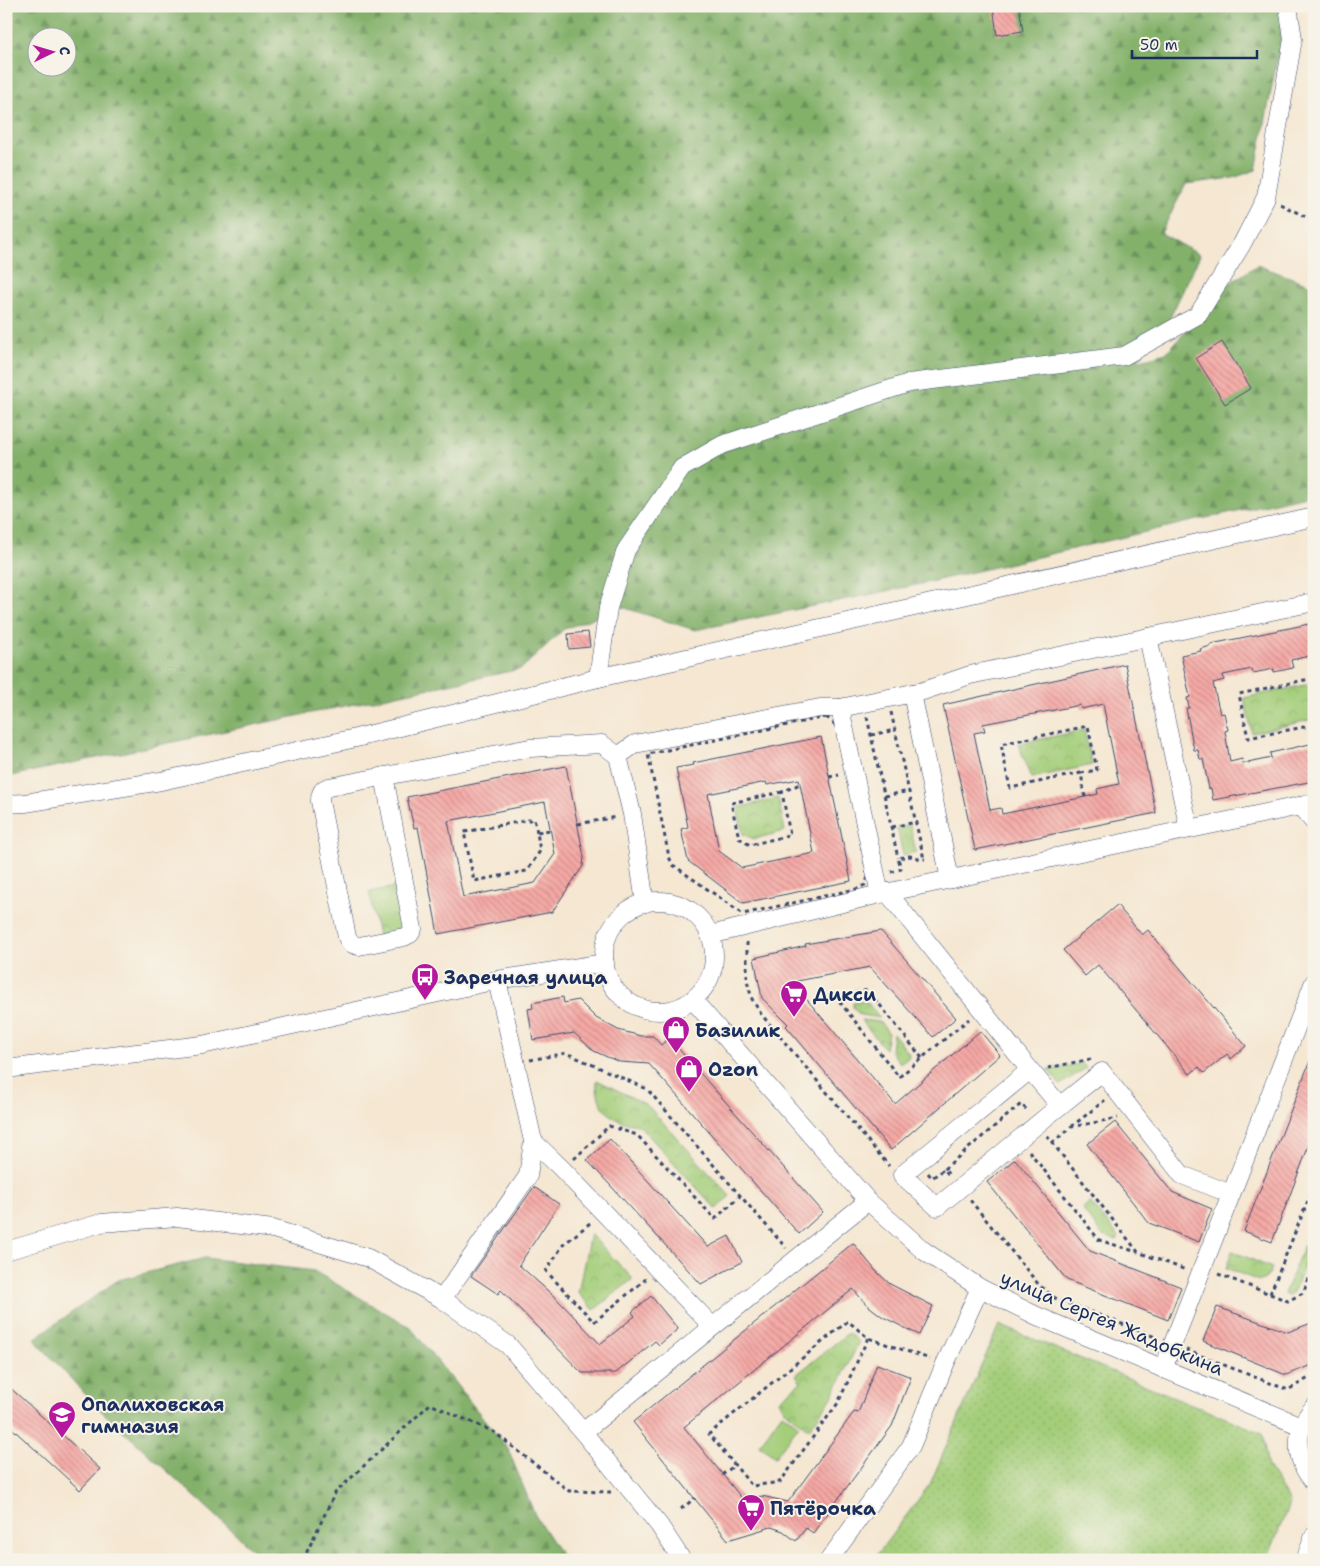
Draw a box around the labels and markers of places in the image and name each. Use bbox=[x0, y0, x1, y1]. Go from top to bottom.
bus stop icon: Заречная улица bbox=[410, 962, 440, 1001]
place label: Заречная улица bbox=[444, 965, 607, 990]
supermarket icon: Дикси bbox=[779, 979, 809, 1018]
place label: Дикси bbox=[813, 982, 876, 1007]
shop icon: Базилик bbox=[661, 1015, 691, 1054]
place label: Базилик bbox=[695, 1018, 781, 1043]
shop icon: Ozon bbox=[674, 1054, 704, 1093]
place label: Ozon bbox=[708, 1057, 758, 1082]
place label: Опалиховская гимназия bbox=[81, 1392, 225, 1439]
school or university icon: Опалиховская гимназия bbox=[47, 1400, 77, 1439]
supermarket icon: Пятёрочка bbox=[736, 1493, 766, 1532]
place label: Пятёрочка bbox=[770, 1496, 876, 1521]

